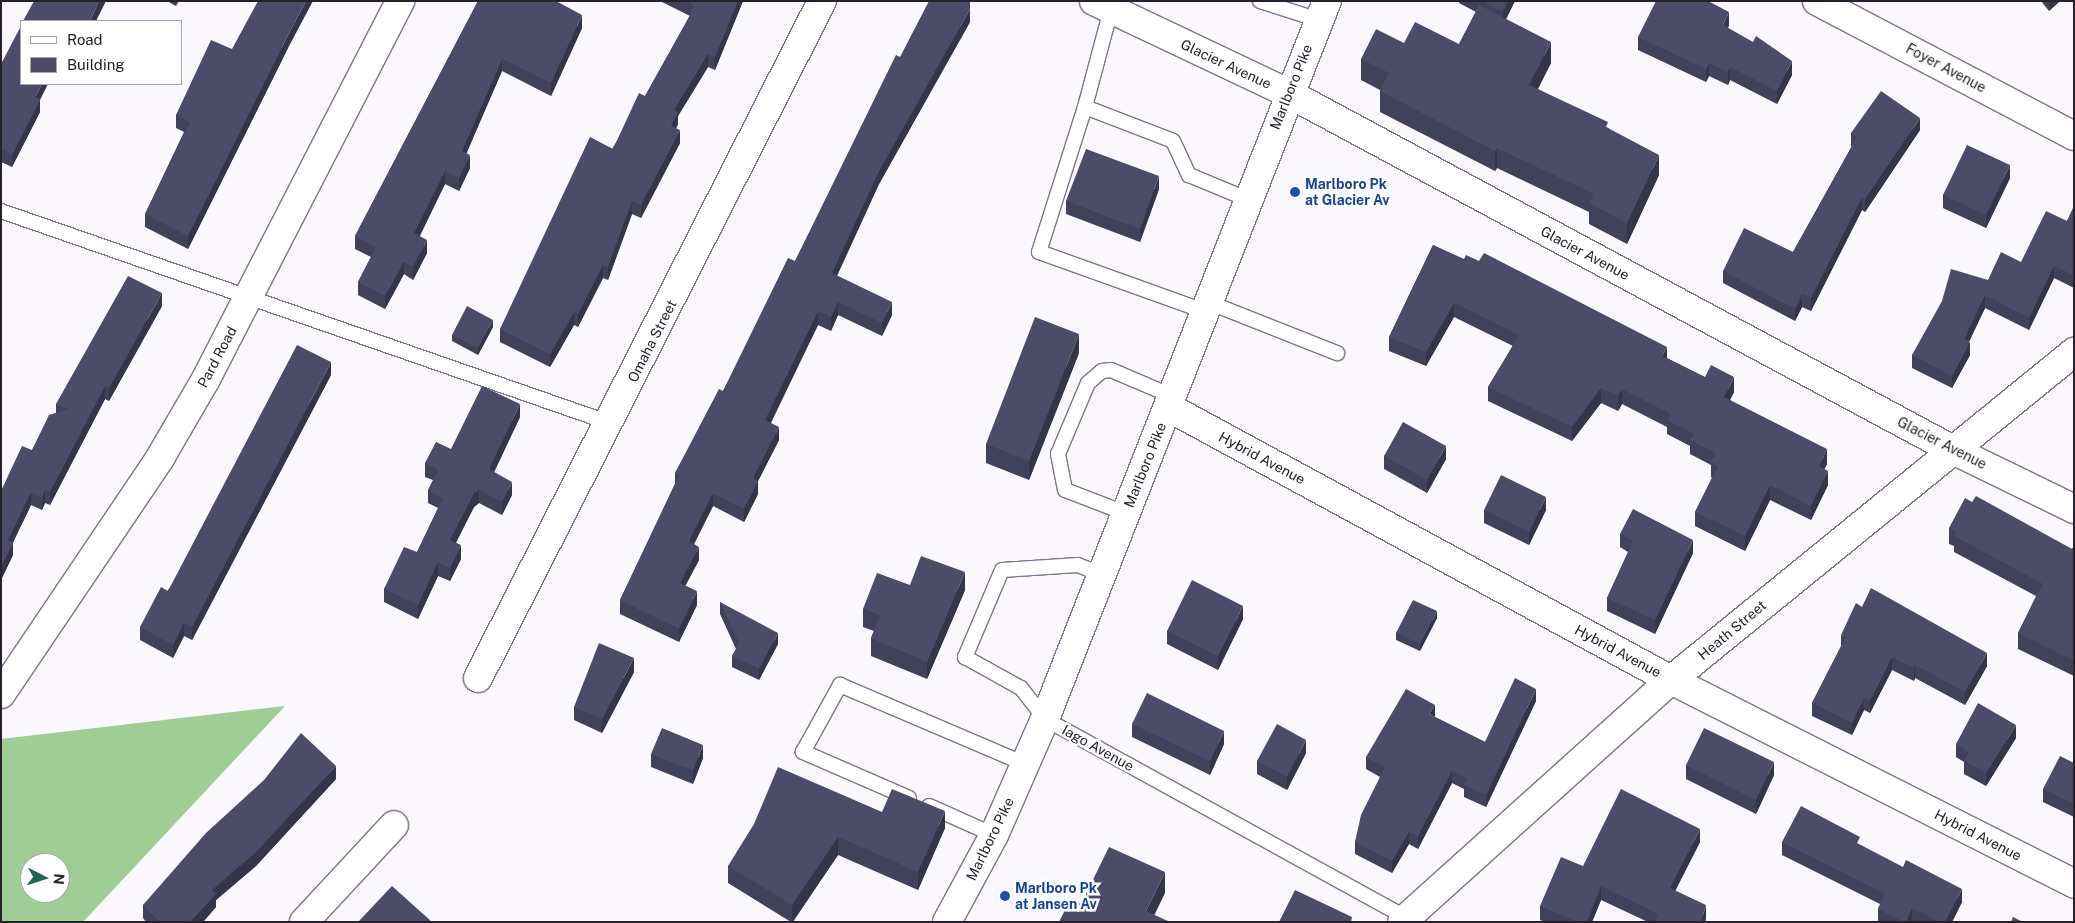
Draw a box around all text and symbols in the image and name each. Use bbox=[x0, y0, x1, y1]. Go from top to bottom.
legend bbox=[20, 20, 182, 85]
text: Road bbox=[67, 31, 103, 48]
street label: Glacier Avenue bbox=[1178, 36, 1274, 92]
street label: Foyer Avenue bbox=[1903, 40, 1989, 96]
street label: Marlboro Pike bbox=[1266, 42, 1316, 132]
text: Building bbox=[67, 56, 125, 73]
place label: Marlboro Pk at Glacier Av bbox=[1305, 176, 1390, 208]
marker: Marlboro Pk at Glacier Av bbox=[1289, 186, 1301, 198]
street label: Glacier Avenue bbox=[1538, 223, 1632, 283]
street label: Omaha Street bbox=[624, 297, 680, 385]
street label: Pard Road bbox=[194, 324, 240, 390]
street label: Glacier Avenue bbox=[1895, 413, 1989, 473]
street label: Marlboro Pike bbox=[1120, 420, 1170, 510]
street label: Hybrid Avenue bbox=[1216, 428, 1308, 488]
street label: Heath Street bbox=[1695, 597, 1769, 663]
street label: Hybrid Avenue bbox=[1572, 621, 1664, 681]
street label: Iago Avenue bbox=[1059, 721, 1137, 775]
street label: Marlboro Pike bbox=[963, 795, 1017, 883]
street label: Hybrid Avenue bbox=[1932, 806, 2024, 864]
north arrow bbox=[20, 853, 70, 903]
text: N bbox=[51, 873, 67, 885]
place label: Marlboro Pk at Jansen Av bbox=[1015, 880, 1097, 912]
marker: Marlboro Pk at Jansen Av bbox=[999, 890, 1011, 902]

